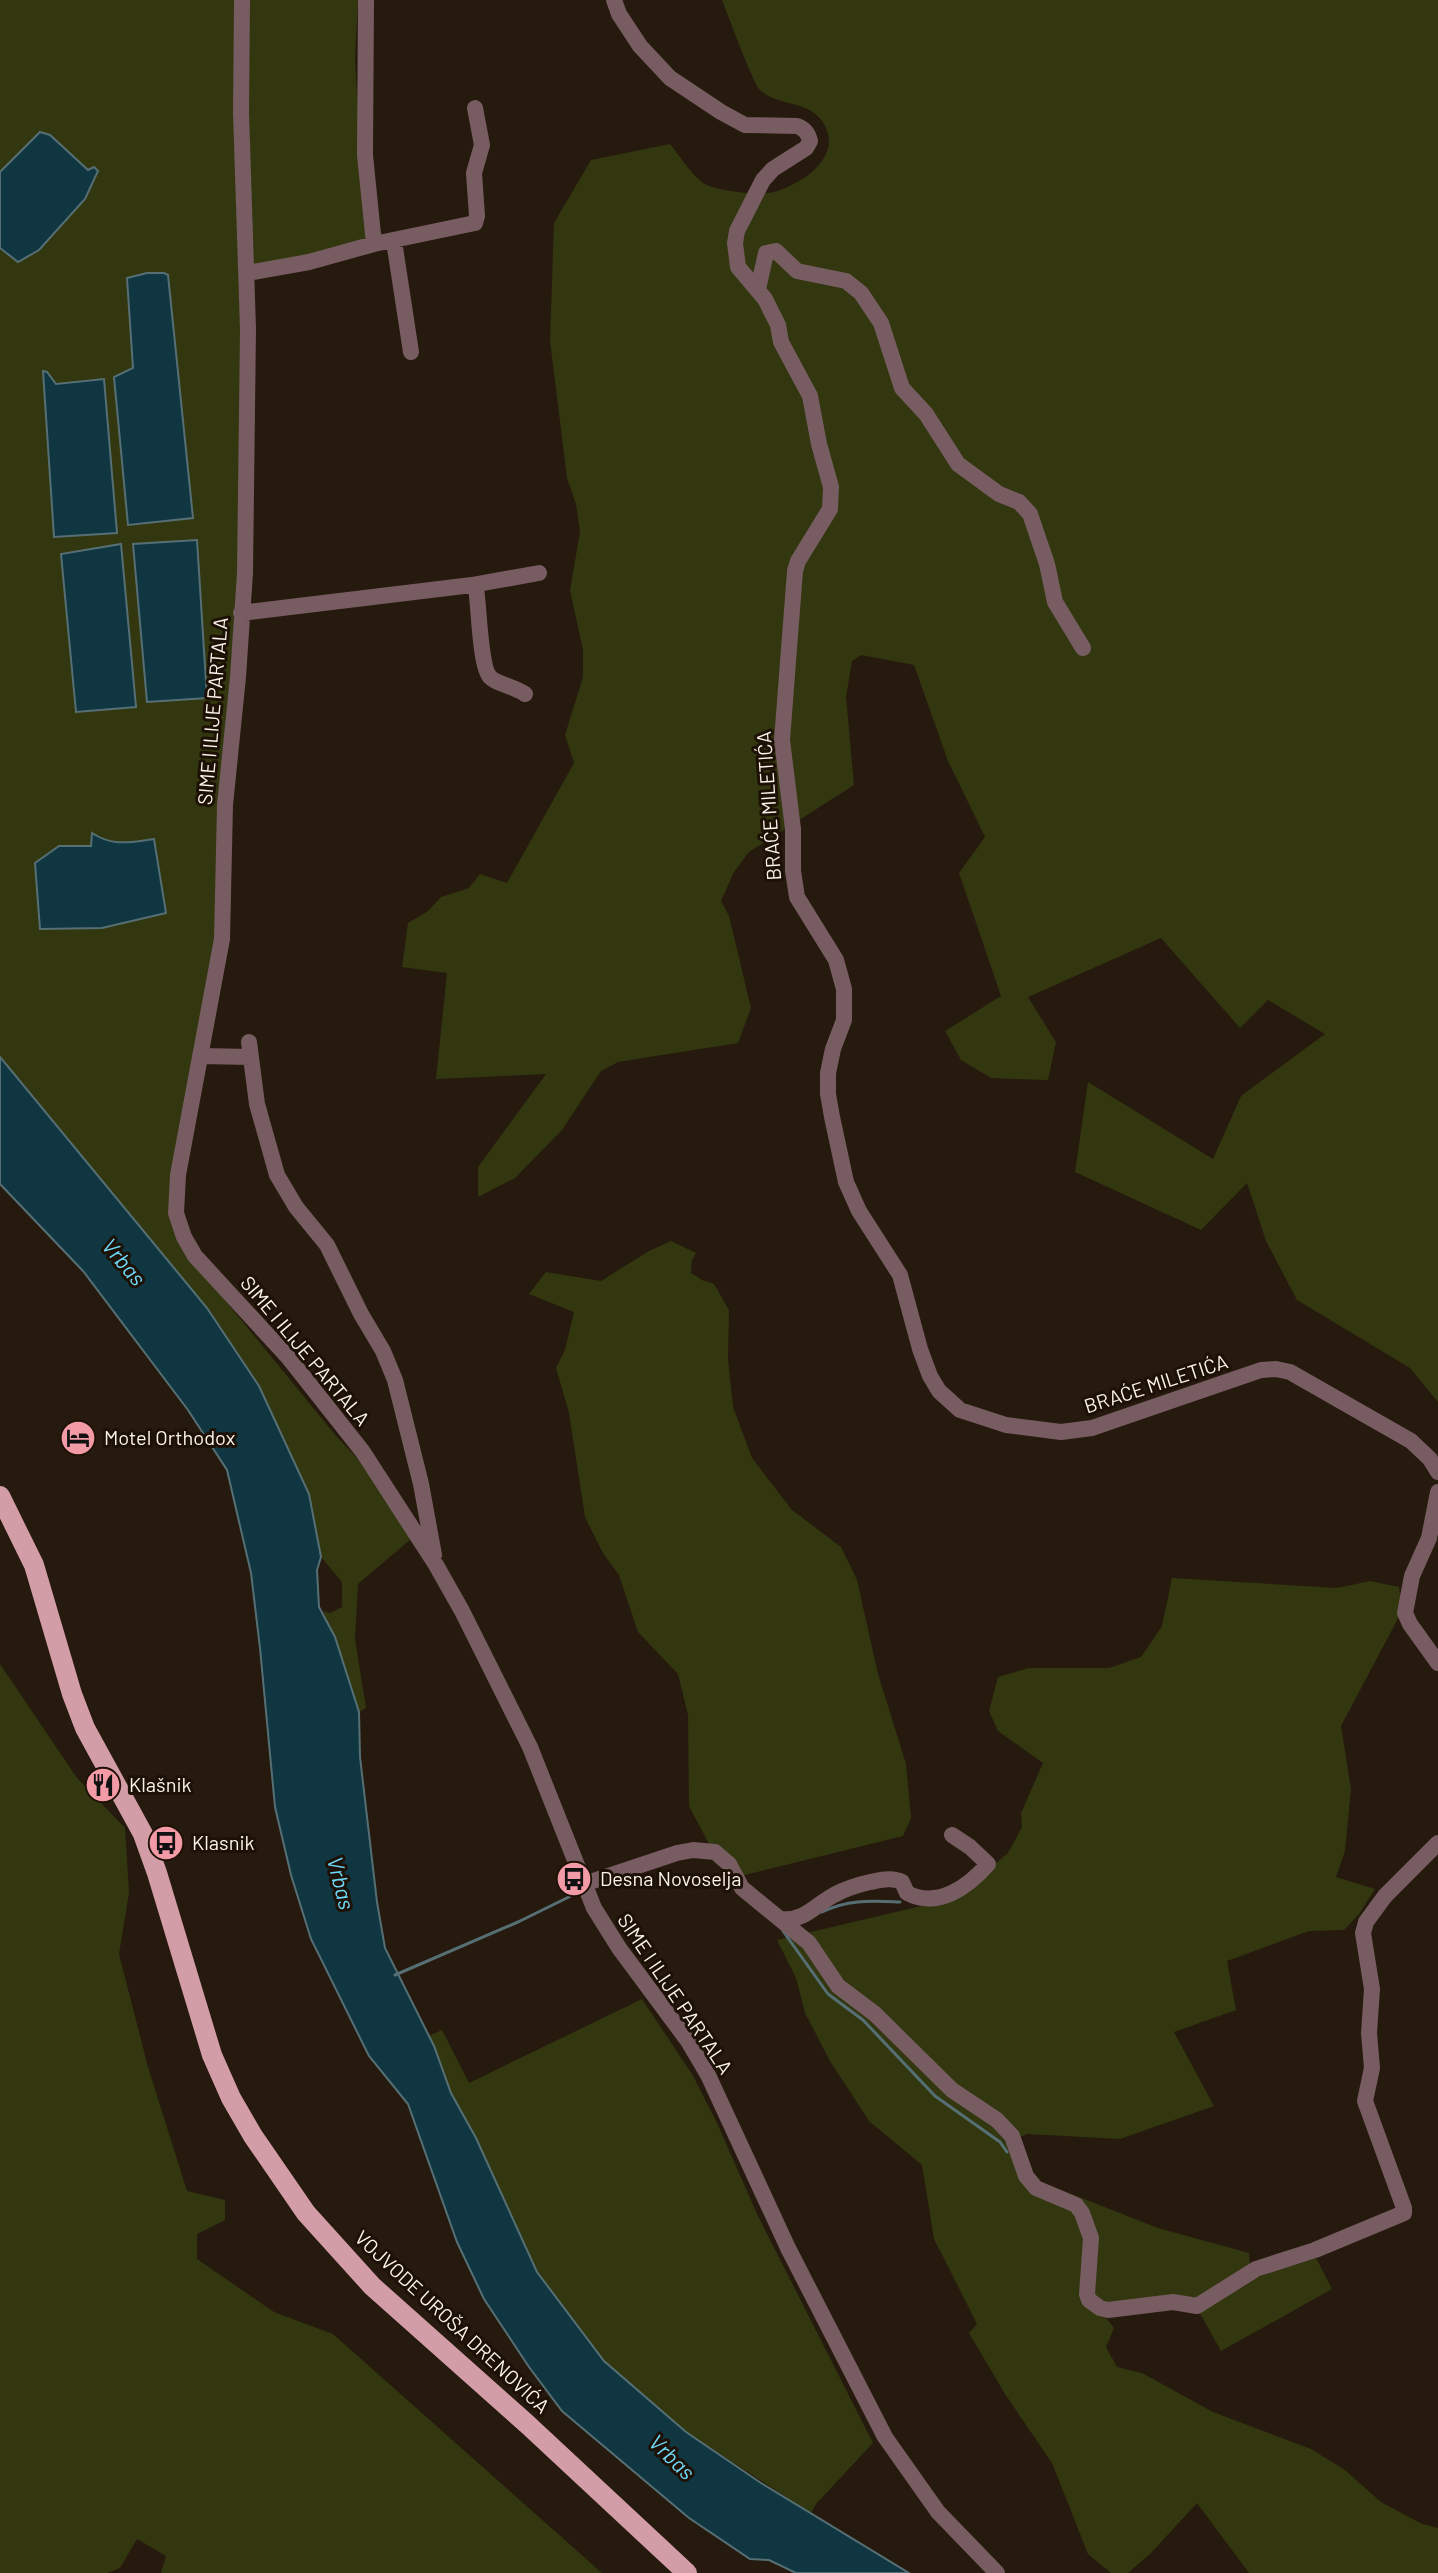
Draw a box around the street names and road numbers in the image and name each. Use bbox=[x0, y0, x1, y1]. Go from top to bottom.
street label: SIME I ILIJE PARTALA bbox=[192, 616, 232, 806]
street label: BRAĆE MILETIĆA bbox=[751, 731, 785, 881]
street label: SIME I ILIJE PARTALA bbox=[236, 1271, 375, 1430]
street label: BRAĆE MILETIĆA bbox=[1081, 1349, 1230, 1418]
street label: SIME I ILIJE PARTALA bbox=[613, 1909, 738, 2078]
street label: VOJVODE UROŠA DRENOVIĆA bbox=[350, 2225, 555, 2418]

